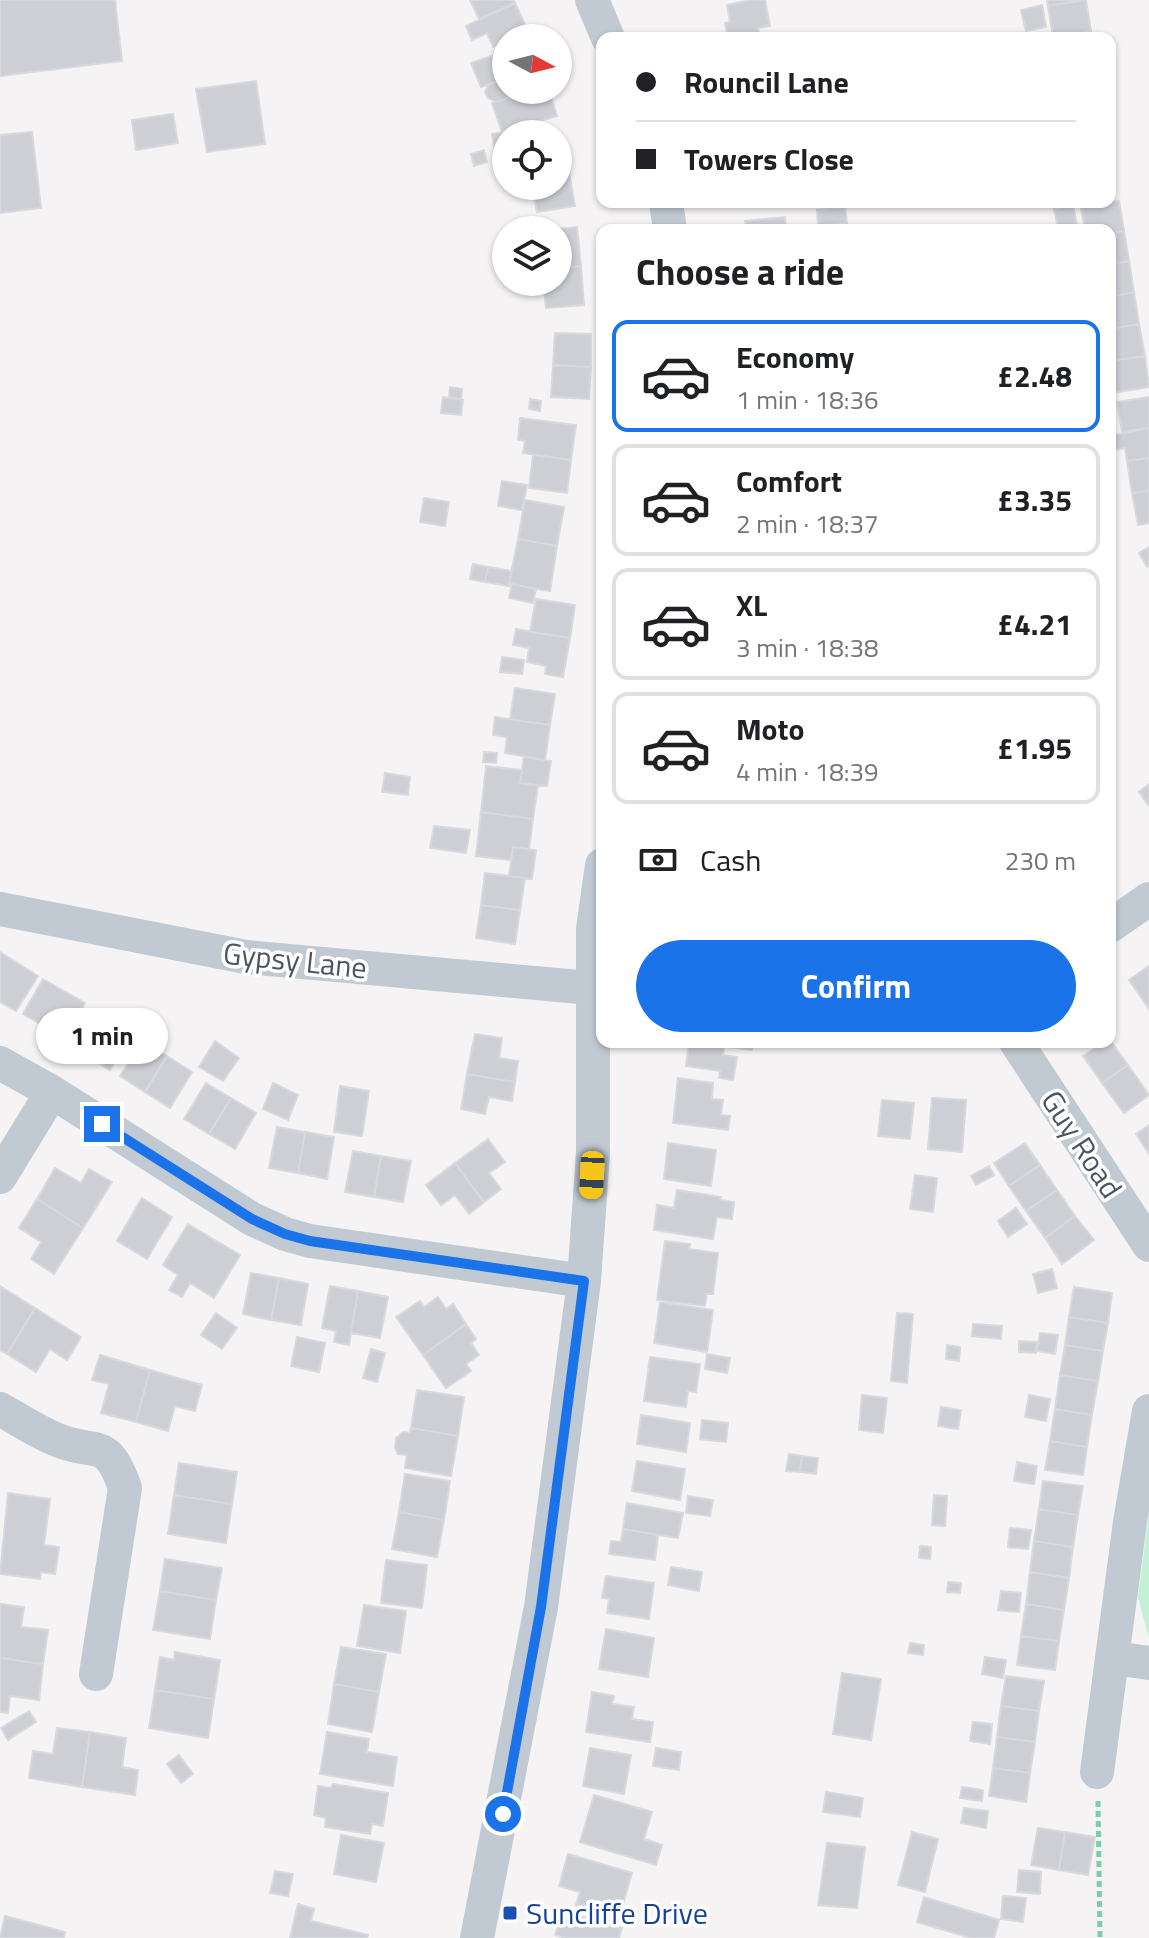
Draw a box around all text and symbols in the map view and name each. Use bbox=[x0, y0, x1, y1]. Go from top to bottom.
north arrow bbox=[492, 24, 572, 104]
map controls bbox=[492, 24, 572, 296]
text: Rouncil Lane bbox=[684, 59, 849, 105]
button: locate bbox=[492, 120, 572, 200]
text: Towers Close bbox=[684, 136, 854, 182]
button: layers bbox=[492, 216, 572, 296]
text: Choose a ride bbox=[636, 244, 844, 299]
text: Economy bbox=[736, 334, 854, 380]
icon: car bbox=[640, 340, 712, 412]
text: £2.48 bbox=[997, 353, 1072, 399]
text: 1 min · 18:36 bbox=[736, 380, 879, 419]
text: Comfort bbox=[736, 458, 842, 504]
icon: car bbox=[640, 464, 712, 536]
text: £3.35 bbox=[997, 477, 1072, 523]
text: 2 min · 18:37 bbox=[736, 504, 879, 543]
text: XL bbox=[736, 582, 767, 628]
icon: car bbox=[640, 588, 712, 660]
text: £4.21 bbox=[997, 601, 1072, 647]
text: 3 min · 18:38 bbox=[736, 628, 879, 667]
text: Moto bbox=[736, 706, 804, 752]
icon: car bbox=[640, 712, 712, 784]
text: £1.95 bbox=[997, 725, 1072, 771]
text: 4 min · 18:39 bbox=[736, 752, 879, 791]
text: Cash bbox=[700, 837, 761, 883]
icon: cash bbox=[636, 838, 680, 882]
text: 230 m bbox=[1005, 841, 1076, 880]
street label: Gypsy Lane bbox=[221, 930, 369, 990]
button: Confirm bbox=[636, 940, 1076, 1032]
callout: 1 min bbox=[36, 1008, 168, 1064]
text: 1 min bbox=[70, 1016, 134, 1055]
street label: Guy Road bbox=[1030, 1081, 1134, 1207]
route end bbox=[84, 1106, 120, 1142]
car bbox=[579, 1150, 605, 1200]
route start bbox=[485, 1796, 521, 1832]
place label: Suncliffe Drive bbox=[526, 1890, 708, 1936]
marker: Suncliffe Drive bbox=[501, 1904, 519, 1922]

